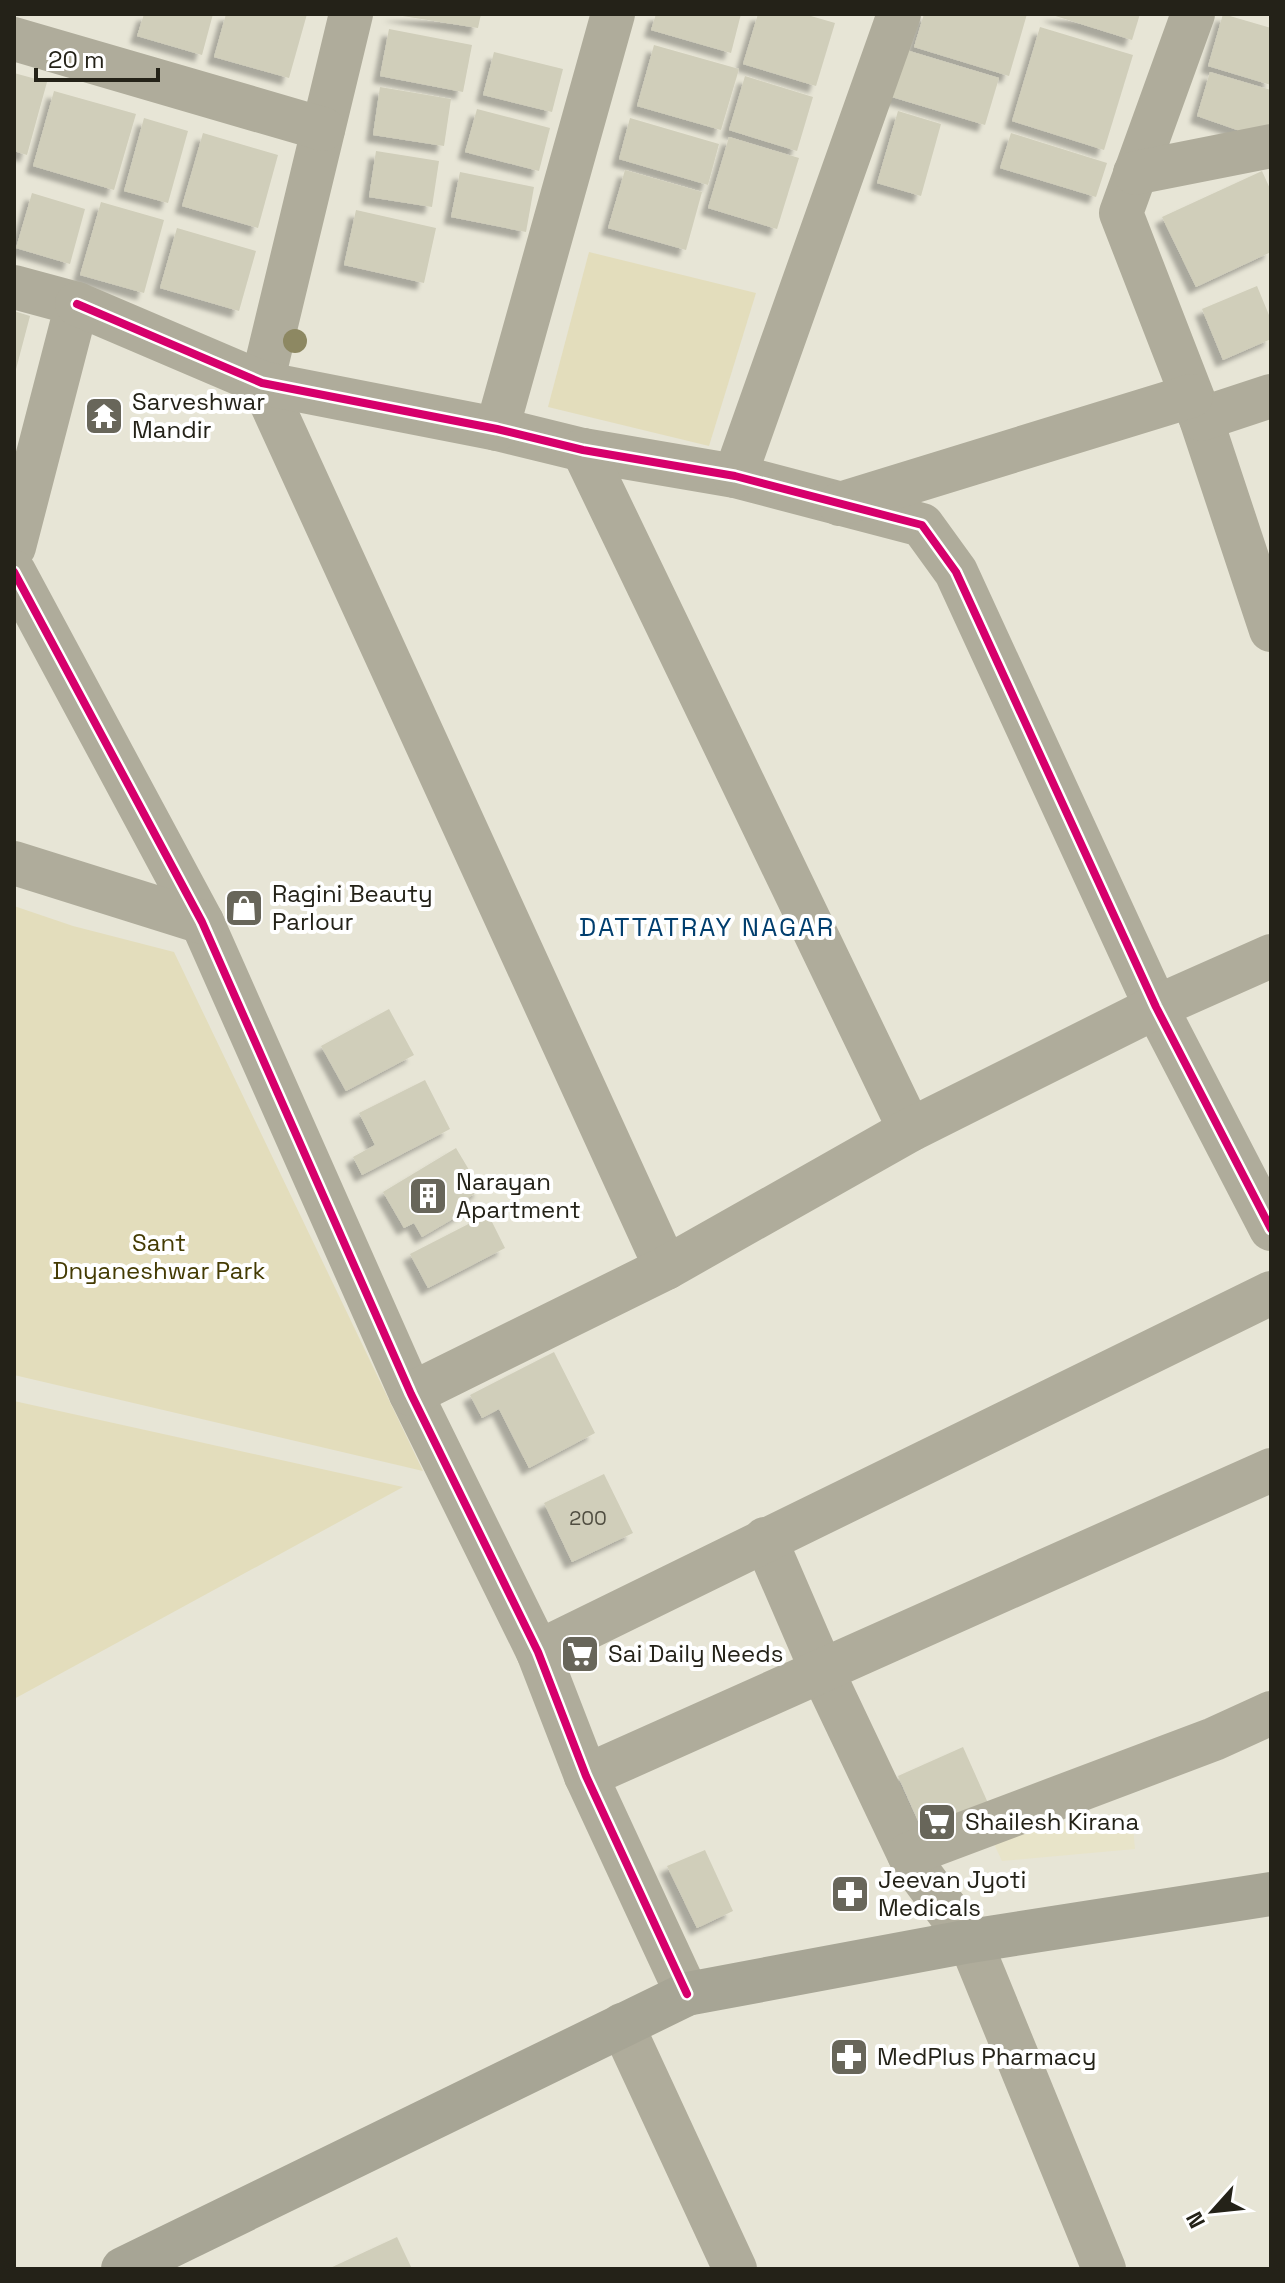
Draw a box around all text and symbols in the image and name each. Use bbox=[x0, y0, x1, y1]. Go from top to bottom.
scale bar bbox=[36, 32, 158, 82]
text: 20 m bbox=[48, 44, 105, 75]
place label: Sarveshwar Mandir bbox=[132, 386, 265, 445]
temple icon: Sarveshwar Mandir bbox=[83, 395, 125, 437]
place label: Ragini Beauty Parlour bbox=[272, 878, 433, 937]
shop icon: Ragini Beauty Parlour bbox=[223, 887, 265, 929]
district label: DATTATRAY NAGAR bbox=[579, 910, 835, 944]
place label: Narayan Apartment bbox=[456, 1166, 581, 1225]
building icon: Narayan Apartment bbox=[407, 1175, 449, 1217]
park label: Sant Dnyaneshwar Park bbox=[52, 1227, 266, 1286]
house number: 200 bbox=[569, 1505, 607, 1531]
supermarket icon: Sai Daily Needs bbox=[559, 1633, 601, 1675]
place label: Sai Daily Needs bbox=[608, 1638, 783, 1669]
supermarket icon: Shailesh Kirana bbox=[916, 1801, 958, 1843]
place label: Shailesh Kirana bbox=[965, 1806, 1139, 1837]
place label: Jeevan Jyoti Medicals bbox=[878, 1864, 1026, 1923]
pharmacy icon: Jeevan Jyoti Medicals bbox=[829, 1873, 871, 1915]
pharmacy icon: MedPlus Pharmacy bbox=[828, 2036, 870, 2078]
place label: MedPlus Pharmacy bbox=[877, 2041, 1096, 2072]
north arrow bbox=[1173, 2171, 1253, 2251]
text: N bbox=[1179, 2207, 1211, 2233]

